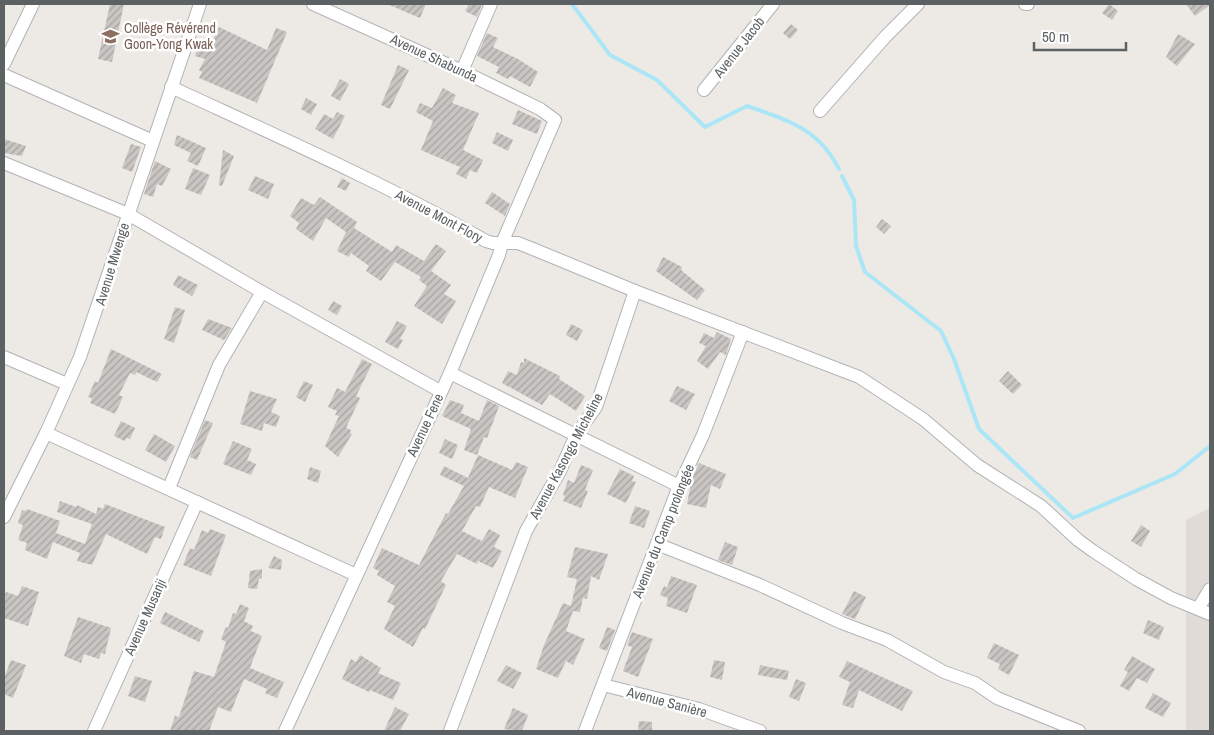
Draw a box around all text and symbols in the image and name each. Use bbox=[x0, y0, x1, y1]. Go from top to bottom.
street label: Avenue Jacob bbox=[709, 13, 768, 82]
place label: Collège Révérend Goon-Yong Kwak bbox=[124, 19, 216, 53]
scale bar bbox=[1034, 20, 1126, 52]
school or university icon: Collège Révérend Goon-Yong Kwak bbox=[100, 26, 120, 46]
text: 50 m bbox=[1042, 26, 1069, 47]
street label: Avenue Shabunda bbox=[387, 29, 481, 86]
street label: Avenue Mont Flory bbox=[391, 185, 486, 247]
street label: Avenue Mwenge bbox=[91, 221, 133, 308]
street label: Avenue Kasongo Micheline bbox=[525, 390, 607, 523]
street label: Avenue Fene bbox=[402, 391, 447, 460]
street label: Avenue du Camp prolongée bbox=[628, 461, 698, 601]
street label: Avenue Musanji bbox=[120, 576, 170, 659]
street label: Avenue Sanière bbox=[624, 682, 709, 721]

